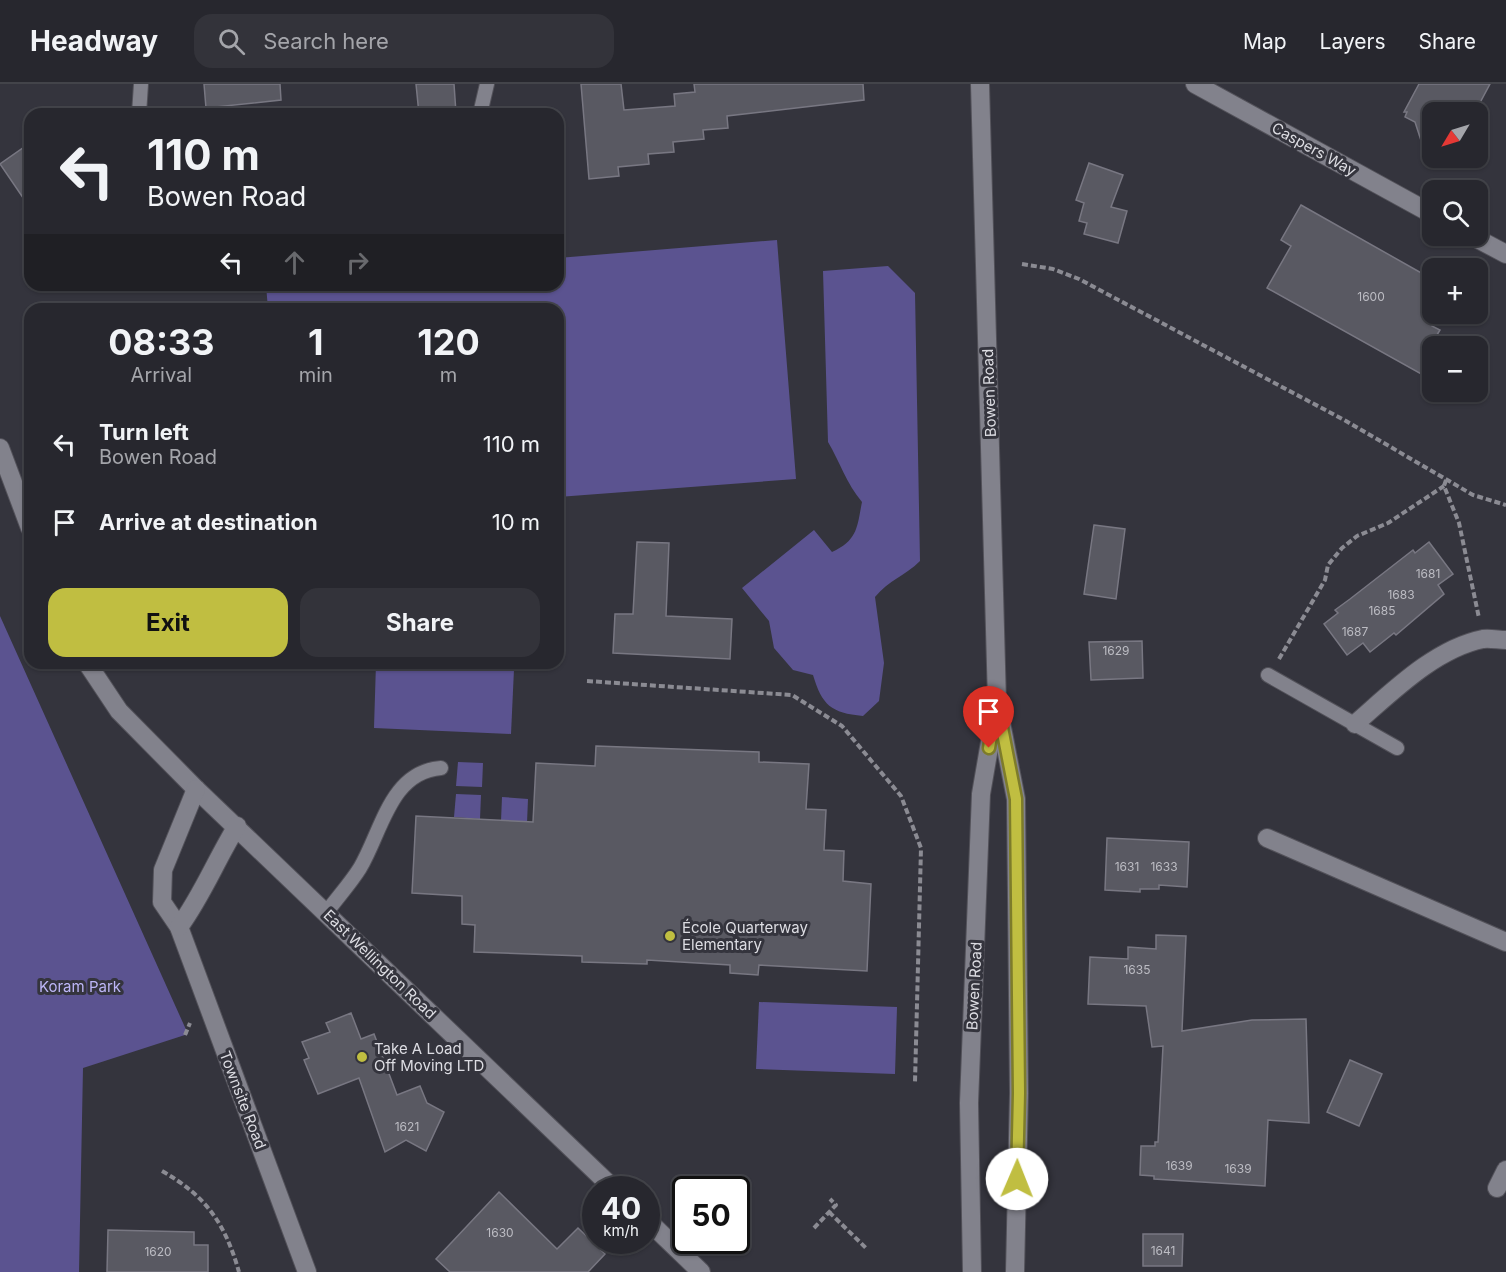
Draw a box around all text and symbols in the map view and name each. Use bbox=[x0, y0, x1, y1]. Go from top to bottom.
search box bbox=[194, 14, 614, 68]
text: Headway bbox=[30, 24, 158, 58]
icon: search bbox=[215, 25, 248, 58]
text: Search here bbox=[263, 28, 389, 54]
text: Map bbox=[1243, 29, 1287, 54]
text: Layers bbox=[1320, 29, 1386, 54]
text: Share bbox=[1419, 29, 1476, 54]
north arrow bbox=[1422, 102, 1488, 168]
map controls bbox=[1422, 102, 1488, 402]
street label: Caspers Way bbox=[1268, 118, 1360, 180]
text: 110 m bbox=[147, 129, 260, 180]
icon: left bbox=[48, 132, 126, 210]
text: Bowen Road bbox=[147, 180, 306, 213]
button: search bbox=[1422, 180, 1488, 246]
icon: left bbox=[215, 246, 248, 279]
icon: ahead bbox=[278, 246, 311, 279]
icon: right bbox=[341, 246, 374, 279]
button: + bbox=[1422, 258, 1488, 324]
house number: 1600 bbox=[1357, 289, 1385, 304]
text: 08:33 bbox=[108, 320, 214, 364]
text: 1 bbox=[308, 320, 324, 364]
text: 120 bbox=[417, 320, 480, 364]
button: − bbox=[1422, 336, 1488, 402]
street label: Bowen Road bbox=[978, 348, 1000, 438]
text: Arrival bbox=[131, 363, 192, 387]
text: min bbox=[299, 363, 333, 387]
text: m bbox=[440, 363, 457, 387]
text: Turn left bbox=[99, 419, 189, 445]
icon: left bbox=[48, 428, 81, 461]
text: 110 m bbox=[483, 431, 540, 457]
text: Bowen Road bbox=[99, 445, 217, 469]
icon: arrive bbox=[48, 506, 81, 539]
text: Arrive at destination bbox=[99, 509, 318, 535]
text: 10 m bbox=[492, 509, 540, 535]
house number: 1681 bbox=[1416, 566, 1440, 581]
house number: 1683 bbox=[1387, 587, 1415, 602]
button: Exit bbox=[48, 588, 288, 657]
button: Share bbox=[300, 588, 540, 657]
house number: 1685 bbox=[1368, 603, 1396, 618]
house number: 1687 bbox=[1342, 624, 1368, 639]
house number: 1629 bbox=[1102, 643, 1130, 658]
pin bbox=[963, 686, 1014, 748]
icon: arrive bbox=[972, 695, 1005, 728]
house number: 1631 bbox=[1115, 859, 1139, 874]
house number: 1633 bbox=[1150, 859, 1178, 874]
street label: East Wellington Road bbox=[320, 905, 440, 1023]
place label: École Quarterway Elementary bbox=[682, 918, 809, 954]
marker: École Quarterway Elementary bbox=[663, 929, 677, 943]
street label: Bowen Road bbox=[962, 941, 986, 1031]
house number: 1635 bbox=[1123, 962, 1151, 977]
park label: Koram Park bbox=[39, 977, 122, 996]
place label: Take A Load Off Moving LTD bbox=[374, 1039, 484, 1075]
street label: Townsite Road bbox=[216, 1048, 270, 1152]
marker: Take A Load Off Moving LTD bbox=[355, 1050, 369, 1064]
house number: 1621 bbox=[395, 1119, 419, 1134]
position arrow bbox=[985, 1147, 1049, 1211]
house number: 1639 bbox=[1165, 1158, 1193, 1173]
house number: 1639 bbox=[1224, 1161, 1252, 1176]
speed limit sign: 50 bbox=[672, 1176, 750, 1254]
text: 40 bbox=[601, 1190, 641, 1226]
text: km/h bbox=[603, 1221, 639, 1240]
house number: 1630 bbox=[486, 1225, 514, 1240]
house number: 1641 bbox=[1151, 1243, 1175, 1258]
house number: 1620 bbox=[144, 1244, 172, 1259]

